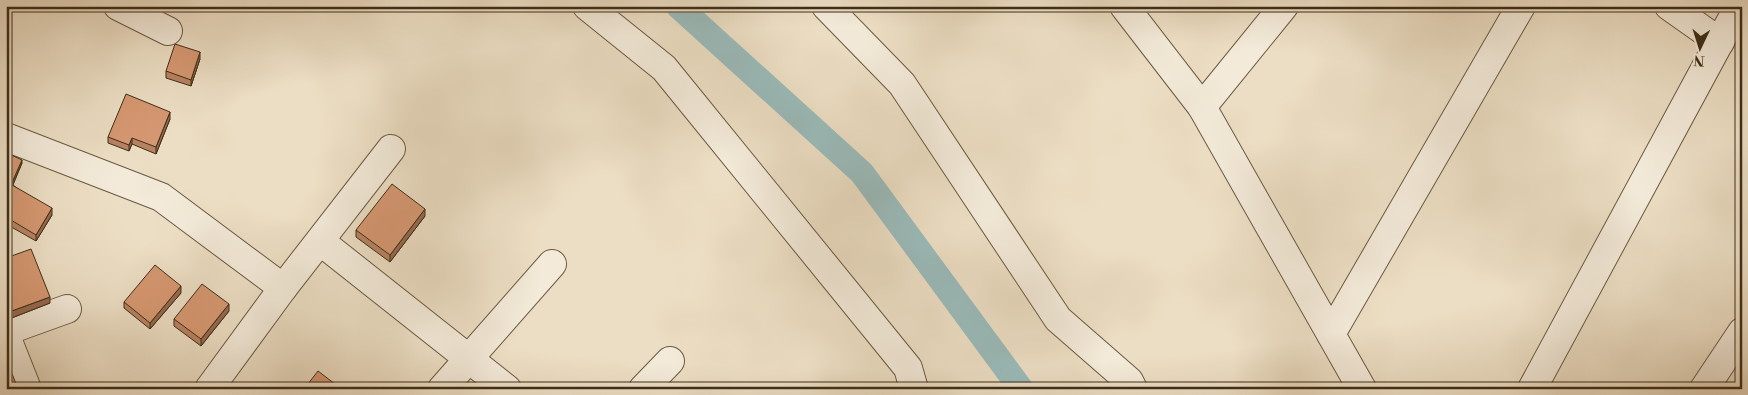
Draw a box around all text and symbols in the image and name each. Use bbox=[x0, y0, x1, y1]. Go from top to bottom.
north arrow bbox=[1676, 22, 1726, 72]
text: N bbox=[1693, 51, 1705, 69]

